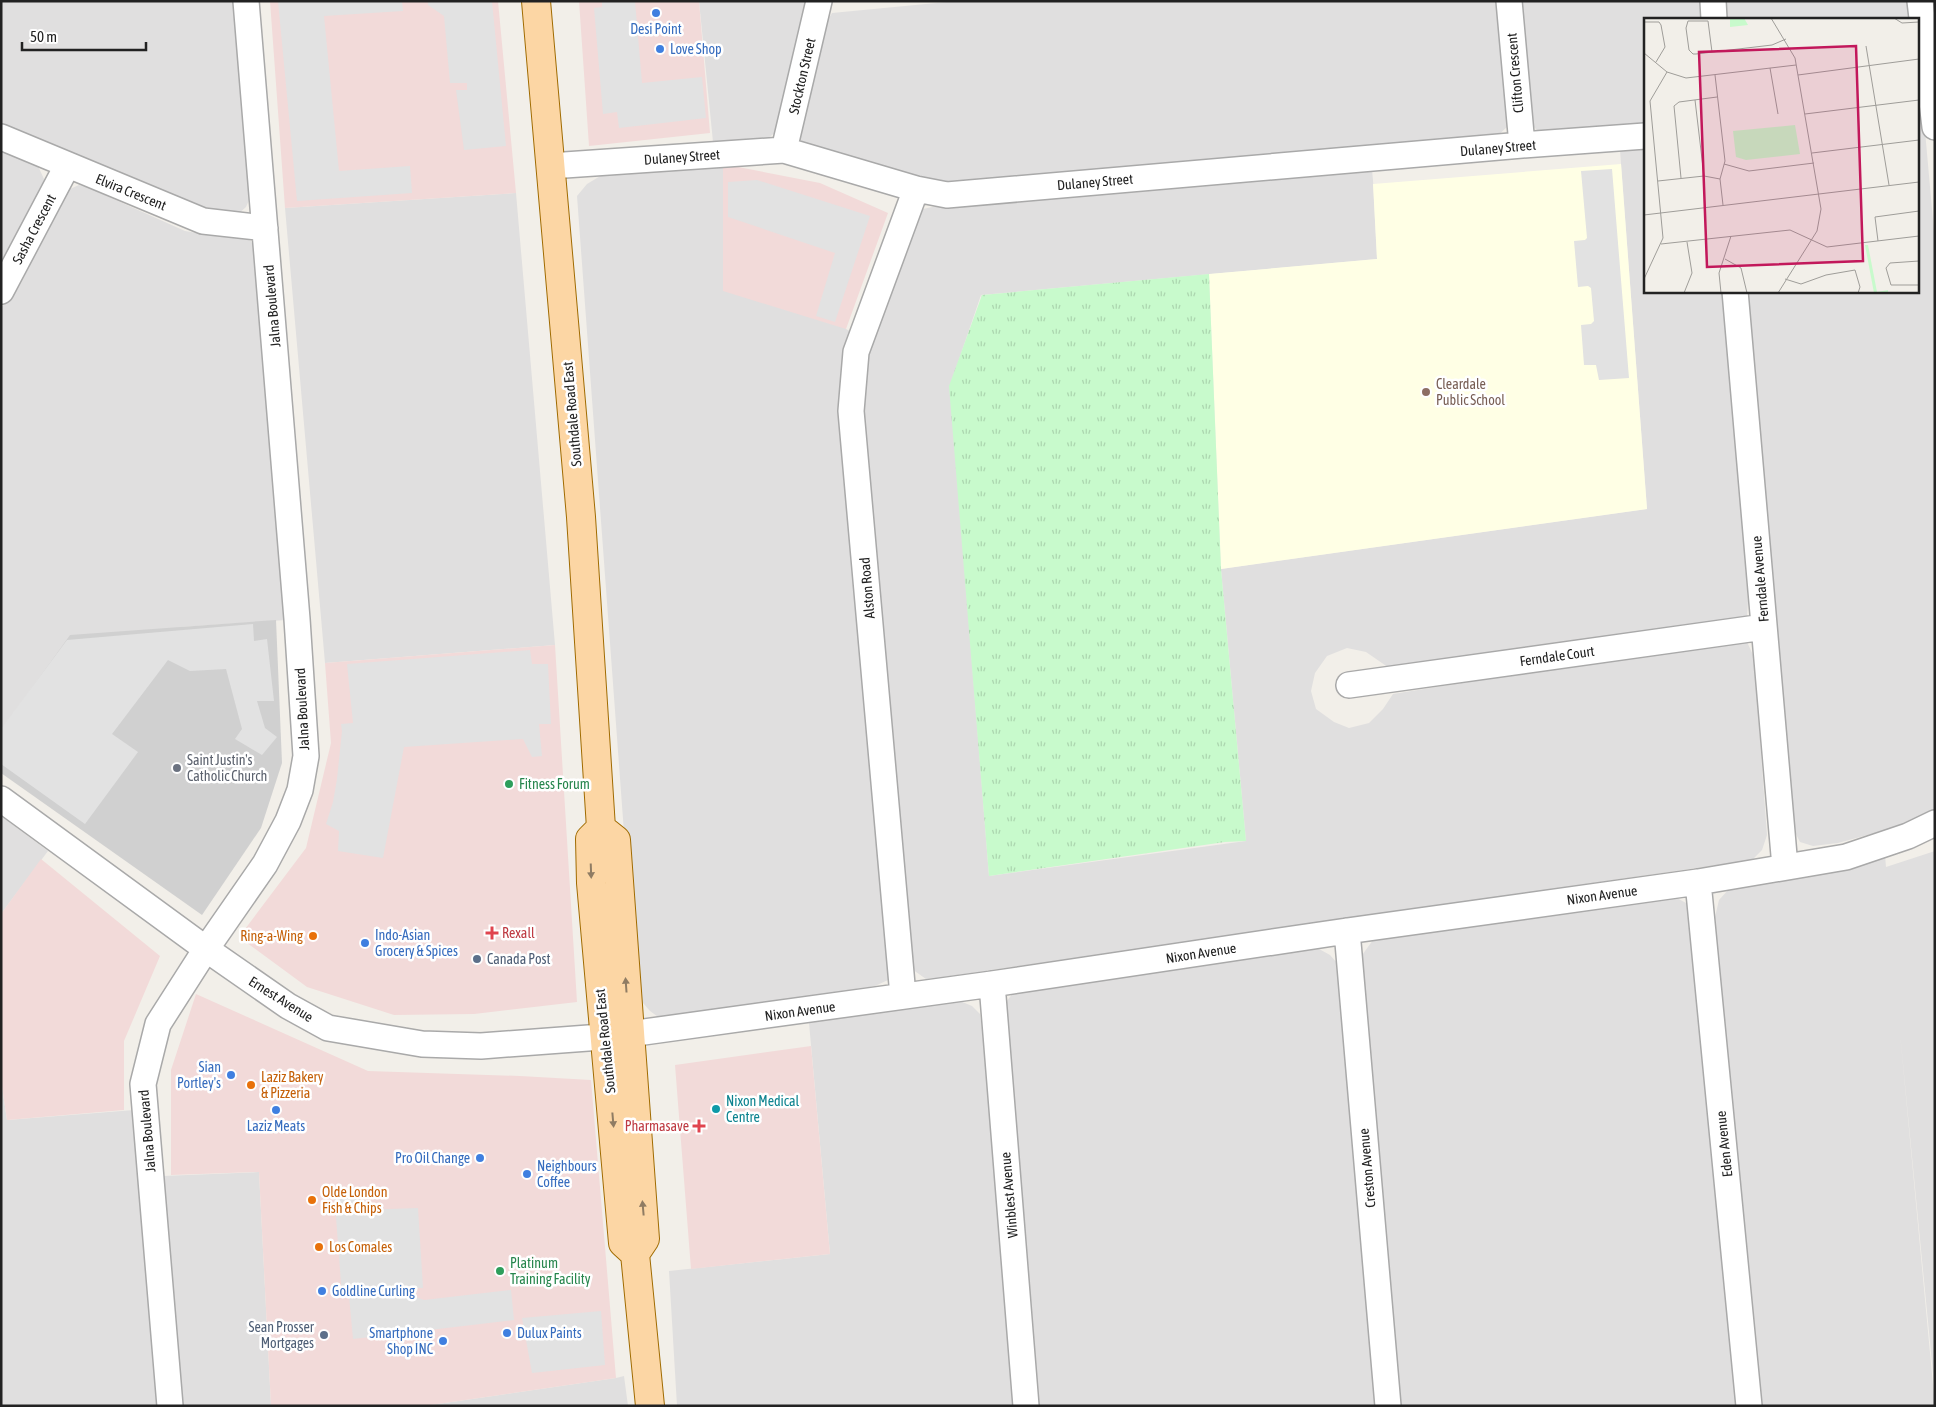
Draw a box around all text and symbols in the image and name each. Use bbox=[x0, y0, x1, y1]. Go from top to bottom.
marker: Desi Point bbox=[650, 7, 662, 19]
inset map bbox=[1644, 18, 1918, 292]
scale bar bbox=[22, 20, 146, 52]
place label: Desi Point bbox=[630, 21, 682, 37]
text: 50 m bbox=[30, 28, 57, 45]
street label: Clifton Crescent bbox=[1504, 32, 1526, 114]
street label: Stockton Street bbox=[785, 36, 819, 116]
place label: Love Shop bbox=[670, 41, 722, 57]
marker: Love Shop bbox=[654, 43, 666, 55]
street label: Dulaney Street bbox=[1459, 137, 1537, 159]
street label: Dulaney Street bbox=[643, 146, 721, 168]
street label: Elvira Crescent bbox=[93, 171, 169, 213]
street label: Dulaney Street bbox=[1056, 171, 1134, 193]
street label: Sasha Crescent bbox=[9, 191, 59, 267]
street label: Jalna Boulevard bbox=[260, 264, 284, 348]
street label: Southdale Road East bbox=[559, 361, 585, 467]
place label: Cleardale Public School bbox=[1436, 376, 1505, 408]
marker: Cleardale Public School bbox=[1420, 386, 1432, 398]
street label: Ferndale Avenue bbox=[1748, 535, 1772, 623]
street label: Alston Road bbox=[856, 557, 878, 619]
street label: Ferndale Court bbox=[1519, 643, 1595, 669]
street label: Jalna Boulevard bbox=[292, 667, 312, 751]
place label: Saint Justin's Catholic Church bbox=[187, 752, 267, 784]
marker: Saint Justin's Catholic Church bbox=[171, 762, 183, 774]
place label: Fitness Forum bbox=[519, 776, 590, 792]
marker: Fitness Forum bbox=[503, 778, 515, 790]
one-way arrow bbox=[587, 864, 595, 880]
street label: Nixon Avenue bbox=[1566, 882, 1638, 908]
place label: Rexall bbox=[502, 925, 535, 941]
place label: Indo-Asian Grocery & Spices bbox=[375, 927, 458, 959]
marker: Rexall bbox=[486, 927, 498, 939]
place label: Ring-a-Wing bbox=[240, 928, 303, 944]
marker: Ring-a-Wing bbox=[307, 930, 319, 942]
marker: Indo-Asian Grocery & Spices bbox=[359, 937, 371, 949]
street label: Nixon Avenue bbox=[1165, 940, 1237, 966]
place label: Canada Post bbox=[487, 951, 550, 967]
marker: Canada Post bbox=[471, 953, 483, 965]
street label: Ernest Avenue bbox=[246, 973, 316, 1025]
one-way arrow bbox=[621, 977, 629, 993]
street label: Southdale Road East bbox=[592, 988, 618, 1094]
street label: Nixon Avenue bbox=[764, 998, 836, 1024]
place label: Sian Portley's bbox=[177, 1059, 221, 1091]
marker: Sian Portley's bbox=[225, 1069, 237, 1081]
place label: Laziz Bakery & Pizzeria bbox=[261, 1069, 324, 1101]
marker: Laziz Bakery & Pizzeria bbox=[245, 1079, 257, 1091]
street label: Jalna Boulevard bbox=[135, 1089, 159, 1173]
place label: Nixon Medical Centre bbox=[726, 1093, 799, 1125]
marker: Nixon Medical Centre bbox=[710, 1103, 722, 1115]
marker: Laziz Meats bbox=[270, 1104, 282, 1116]
street label: Eden Avenue bbox=[1713, 1110, 1735, 1178]
one-way arrow bbox=[609, 1112, 617, 1128]
place label: Laziz Meats bbox=[247, 1118, 305, 1134]
place label: Pharmasave bbox=[625, 1118, 689, 1134]
marker: Pharmasave bbox=[693, 1120, 705, 1132]
street label: Creston Avenue bbox=[1356, 1128, 1378, 1208]
place label: Pro Oil Change bbox=[395, 1150, 470, 1166]
street label: Winblest Avenue bbox=[997, 1151, 1021, 1239]
marker: Pro Oil Change bbox=[474, 1152, 486, 1164]
place label: Neighbours Coffee bbox=[537, 1158, 597, 1190]
marker: Neighbours Coffee bbox=[521, 1168, 533, 1180]
place label: Olde London Fish & Chips bbox=[322, 1184, 387, 1216]
marker: Olde London Fish & Chips bbox=[306, 1194, 318, 1206]
one-way arrow bbox=[639, 1200, 647, 1216]
place label: Los Comales bbox=[329, 1239, 392, 1255]
marker: Los Comales bbox=[313, 1241, 325, 1253]
place label: Platinum Training Facility bbox=[510, 1255, 591, 1287]
marker: Platinum Training Facility bbox=[494, 1265, 506, 1277]
place label: Goldline Curling bbox=[332, 1283, 415, 1299]
marker: Goldline Curling bbox=[316, 1285, 328, 1297]
place label: Sean Prosser Mortgages bbox=[249, 1319, 315, 1351]
place label: Smartphone Shop INC bbox=[369, 1325, 434, 1357]
place label: Dulux Paints bbox=[517, 1325, 582, 1341]
marker: Dulux Paints bbox=[501, 1327, 513, 1339]
marker: Sean Prosser Mortgages bbox=[318, 1329, 330, 1341]
marker: Smartphone Shop INC bbox=[437, 1335, 449, 1347]

